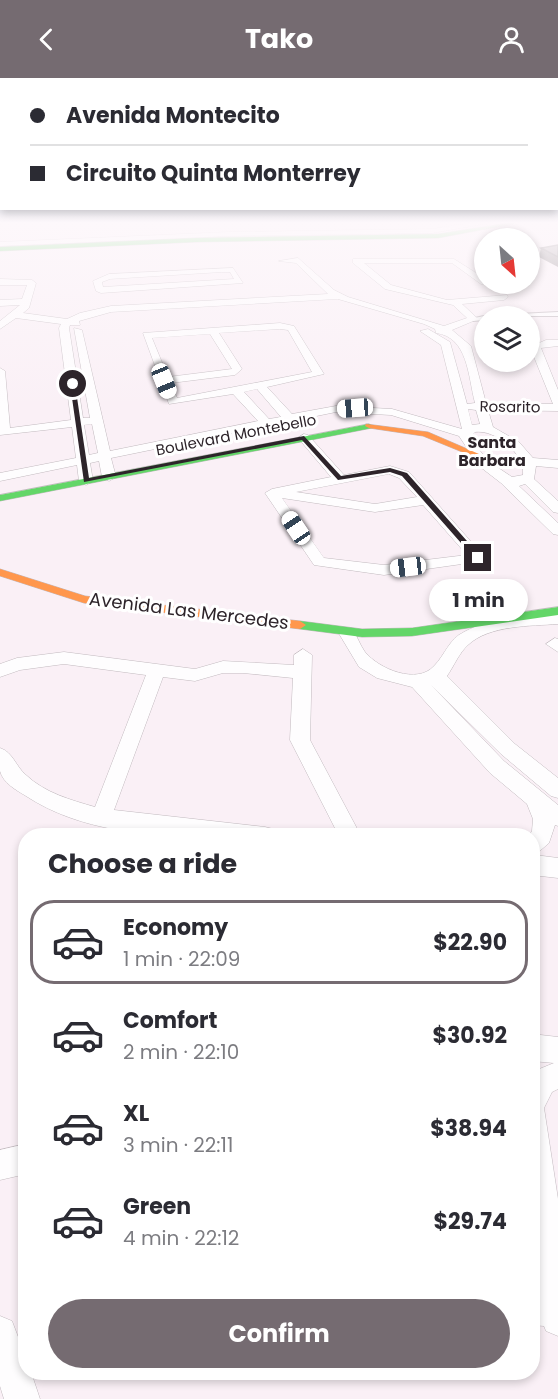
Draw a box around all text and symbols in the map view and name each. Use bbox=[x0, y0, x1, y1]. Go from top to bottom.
text: Tako bbox=[245, 20, 313, 57]
icon: back bbox=[30, 23, 63, 56]
icon: person bbox=[495, 23, 528, 56]
text: Avenida Montecito bbox=[66, 100, 280, 131]
text: Circuito Quinta Monterrey bbox=[66, 158, 361, 189]
north arrow bbox=[474, 228, 540, 294]
map controls bbox=[474, 228, 540, 372]
button: layers bbox=[474, 306, 540, 372]
car bbox=[149, 361, 179, 401]
route start bbox=[59, 370, 86, 397]
street label: Rosarito bbox=[479, 395, 541, 418]
car bbox=[336, 398, 374, 418]
street label: Boulevard Montebello bbox=[154, 409, 318, 460]
district label: Santa Barbara bbox=[458, 431, 526, 472]
car bbox=[278, 508, 314, 548]
route end bbox=[464, 544, 491, 571]
car bbox=[389, 556, 427, 578]
callout: 1 min bbox=[428, 579, 528, 621]
street label: Avenida Las Mercedes bbox=[88, 586, 290, 635]
text: 1 min bbox=[452, 586, 505, 614]
text: Choose a ride bbox=[48, 845, 237, 882]
text: Economy bbox=[123, 912, 228, 943]
icon: car bbox=[51, 915, 105, 969]
text: $22.90 bbox=[433, 927, 507, 958]
text: 1 min · 22:09 bbox=[123, 945, 240, 973]
text: Comfort bbox=[123, 1005, 217, 1036]
icon: car bbox=[51, 1008, 105, 1062]
text: $30.92 bbox=[433, 1020, 507, 1051]
text: 2 min · 22:10 bbox=[123, 1038, 239, 1066]
text: XL bbox=[123, 1098, 149, 1129]
icon: car bbox=[51, 1101, 105, 1155]
text: $38.94 bbox=[430, 1113, 507, 1144]
text: 3 min · 22:11 bbox=[123, 1131, 233, 1159]
text: Green bbox=[123, 1191, 191, 1222]
icon: car bbox=[51, 1194, 105, 1248]
text: $29.74 bbox=[434, 1206, 507, 1237]
text: 4 min · 22:12 bbox=[123, 1224, 239, 1252]
button: Confirm bbox=[48, 1299, 510, 1368]

